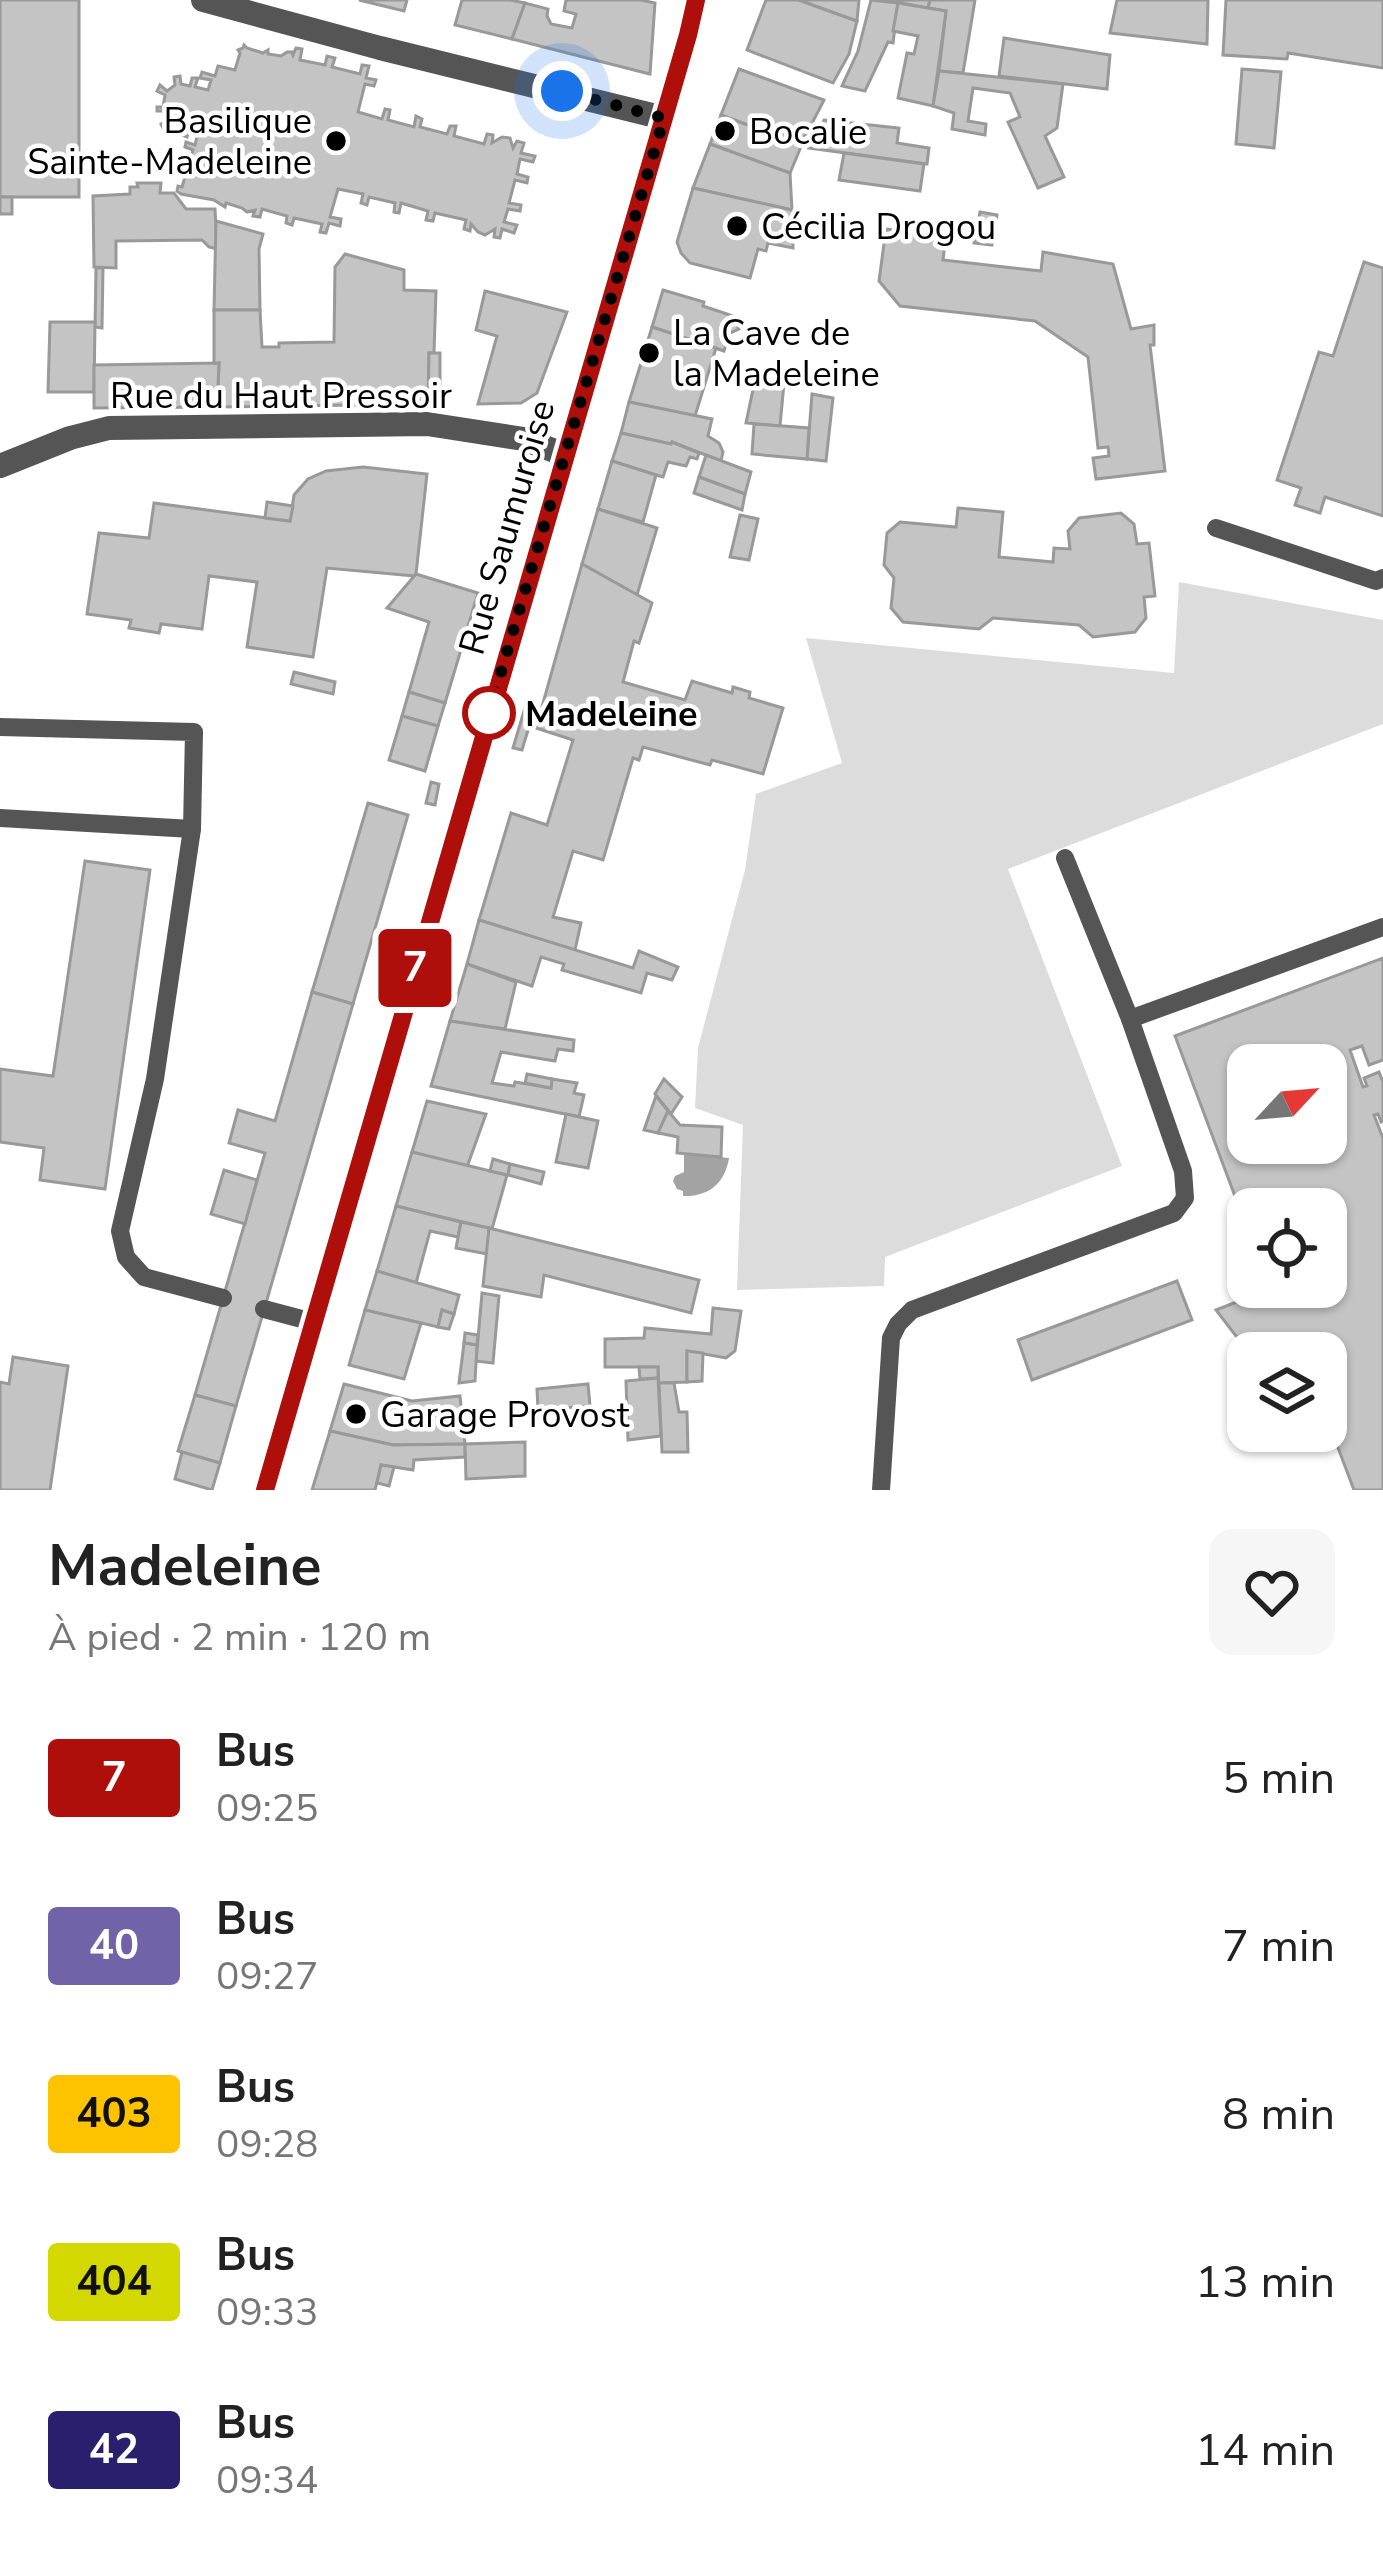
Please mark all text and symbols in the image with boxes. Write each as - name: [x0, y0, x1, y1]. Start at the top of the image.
- your location: [532, 61, 592, 121]
- place label: Basilique Sainte-Madeleine: [27, 97, 312, 187]
- place label: Bocalie: [749, 108, 867, 157]
- marker: Bocalie: [712, 118, 738, 144]
- marker: Basilique Sainte-Madeleine: [323, 128, 349, 154]
- place label: Cécilia Drogou: [761, 203, 996, 252]
- marker: Cécilia Drogou: [724, 213, 750, 239]
- place label: La Cave de la Madeleine: [673, 309, 880, 399]
- marker: La Cave de la Madeleine: [636, 340, 662, 366]
- street label: Rue du Haut Pressoir: [110, 372, 452, 421]
- street label: Rue Saumuroise: [448, 394, 567, 660]
- marker: Madeleine: [464, 688, 514, 738]
- place label: Madeleine: [525, 690, 698, 739]
- line badge: 7: [376, 929, 454, 1007]
- text: 7: [402, 939, 428, 996]
- north arrow: [1227, 1044, 1347, 1164]
- map controls: [1227, 1044, 1347, 1452]
- button: locate: [1227, 1188, 1347, 1308]
- button: layers: [1227, 1332, 1347, 1452]
- place label: Garage Provost: [380, 1391, 630, 1440]
- marker: Garage Provost: [343, 1401, 369, 1427]
- text: Madeleine: [48, 1527, 321, 1605]
- button: heart: [1209, 1529, 1335, 1655]
- text: À pied · 2 min · 120 m: [48, 1611, 431, 1664]
- text: Bus: [216, 1721, 295, 1782]
- text: 5 min: [1222, 1748, 1335, 1809]
- text: 7: [101, 1749, 127, 1806]
- text: 09:25: [216, 1782, 319, 1835]
- text: Bus: [216, 1889, 295, 1950]
- text: 7 min: [1222, 1916, 1335, 1977]
- text: 40: [89, 1917, 139, 1974]
- text: 09:27: [216, 1950, 319, 2003]
- text: Bus: [216, 2057, 295, 2118]
- text: 8 min: [1222, 2084, 1335, 2145]
- text: 403: [76, 2085, 152, 2142]
- text: 09:28: [216, 2118, 319, 2171]
- text: Bus: [216, 2225, 295, 2286]
- text: 13 min: [1195, 2252, 1335, 2313]
- text: 404: [76, 2253, 152, 2310]
- text: 09:33: [216, 2286, 319, 2339]
- text: Bus: [216, 2393, 295, 2454]
- text: 14 min: [1195, 2420, 1335, 2481]
- text: 42: [89, 2421, 139, 2478]
- text: 09:34: [216, 2454, 319, 2507]

